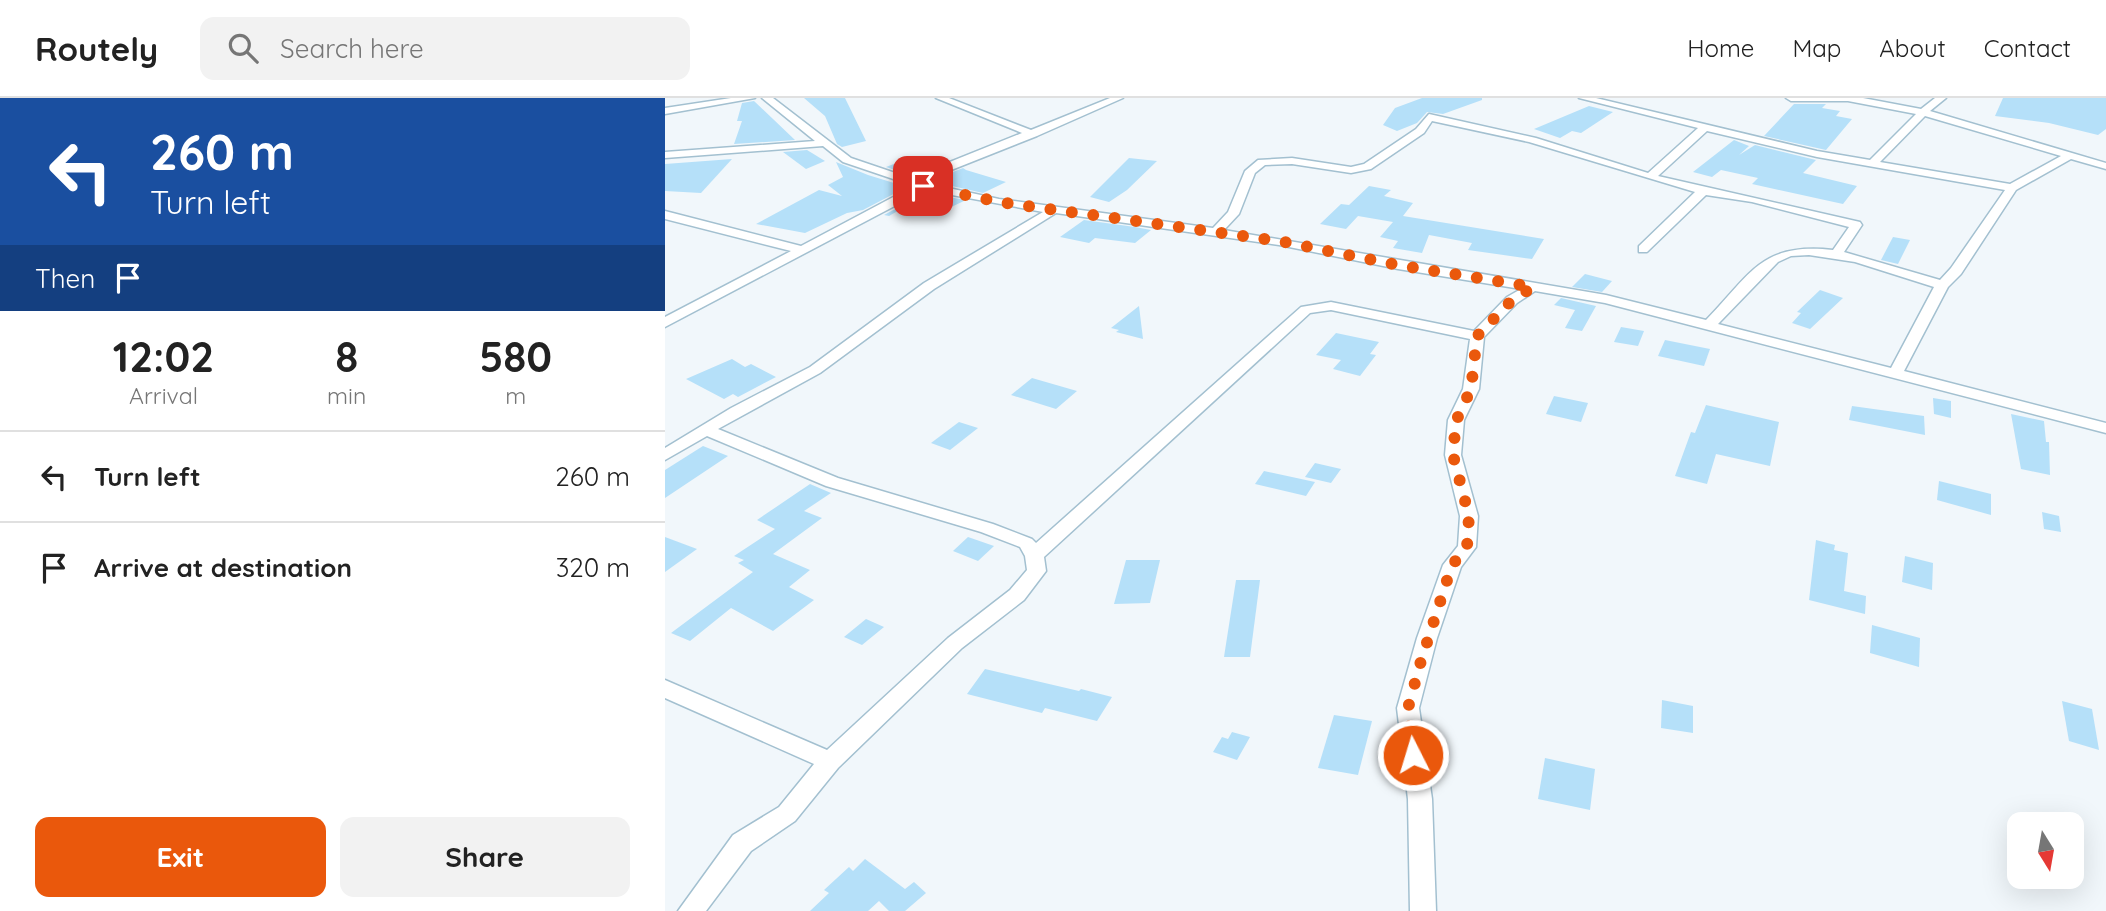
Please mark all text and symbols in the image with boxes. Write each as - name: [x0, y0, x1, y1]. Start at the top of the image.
- search box: [200, 17, 690, 80]
- text: Routely: [35, 28, 158, 69]
- icon: search: [224, 29, 262, 67]
- text: Search here: [280, 32, 424, 65]
- text: Home: [1687, 33, 1754, 63]
- text: Map: [1792, 33, 1841, 63]
- text: About: [1879, 33, 1946, 63]
- text: Contact: [1984, 33, 2071, 63]
- text: 260 m: [150, 121, 294, 182]
- icon: left: [35, 126, 126, 217]
- pin: [893, 156, 953, 216]
- icon: arrive: [904, 167, 942, 205]
- text: Turn left: [150, 182, 271, 222]
- icon: arrive: [109, 259, 147, 297]
- text: Then: [35, 262, 95, 295]
- text: 12:02: [113, 330, 214, 383]
- text: 8: [335, 330, 358, 383]
- text: 580: [479, 330, 552, 383]
- text: Arrival: [129, 381, 198, 410]
- text: min: [327, 381, 366, 410]
- text: m: [505, 381, 526, 410]
- icon: left: [35, 458, 73, 496]
- text: Turn left: [94, 460, 201, 493]
- text: 260 m: [555, 460, 630, 493]
- icon: arrive: [35, 549, 73, 587]
- text: Arrive at destination: [94, 551, 352, 584]
- text: 320 m: [556, 551, 630, 584]
- position arrow: [1376, 718, 1450, 792]
- north arrow: [2007, 812, 2084, 889]
- map controls: [2007, 812, 2084, 889]
- button: Exit: [35, 817, 326, 897]
- button: Share: [340, 817, 630, 897]

